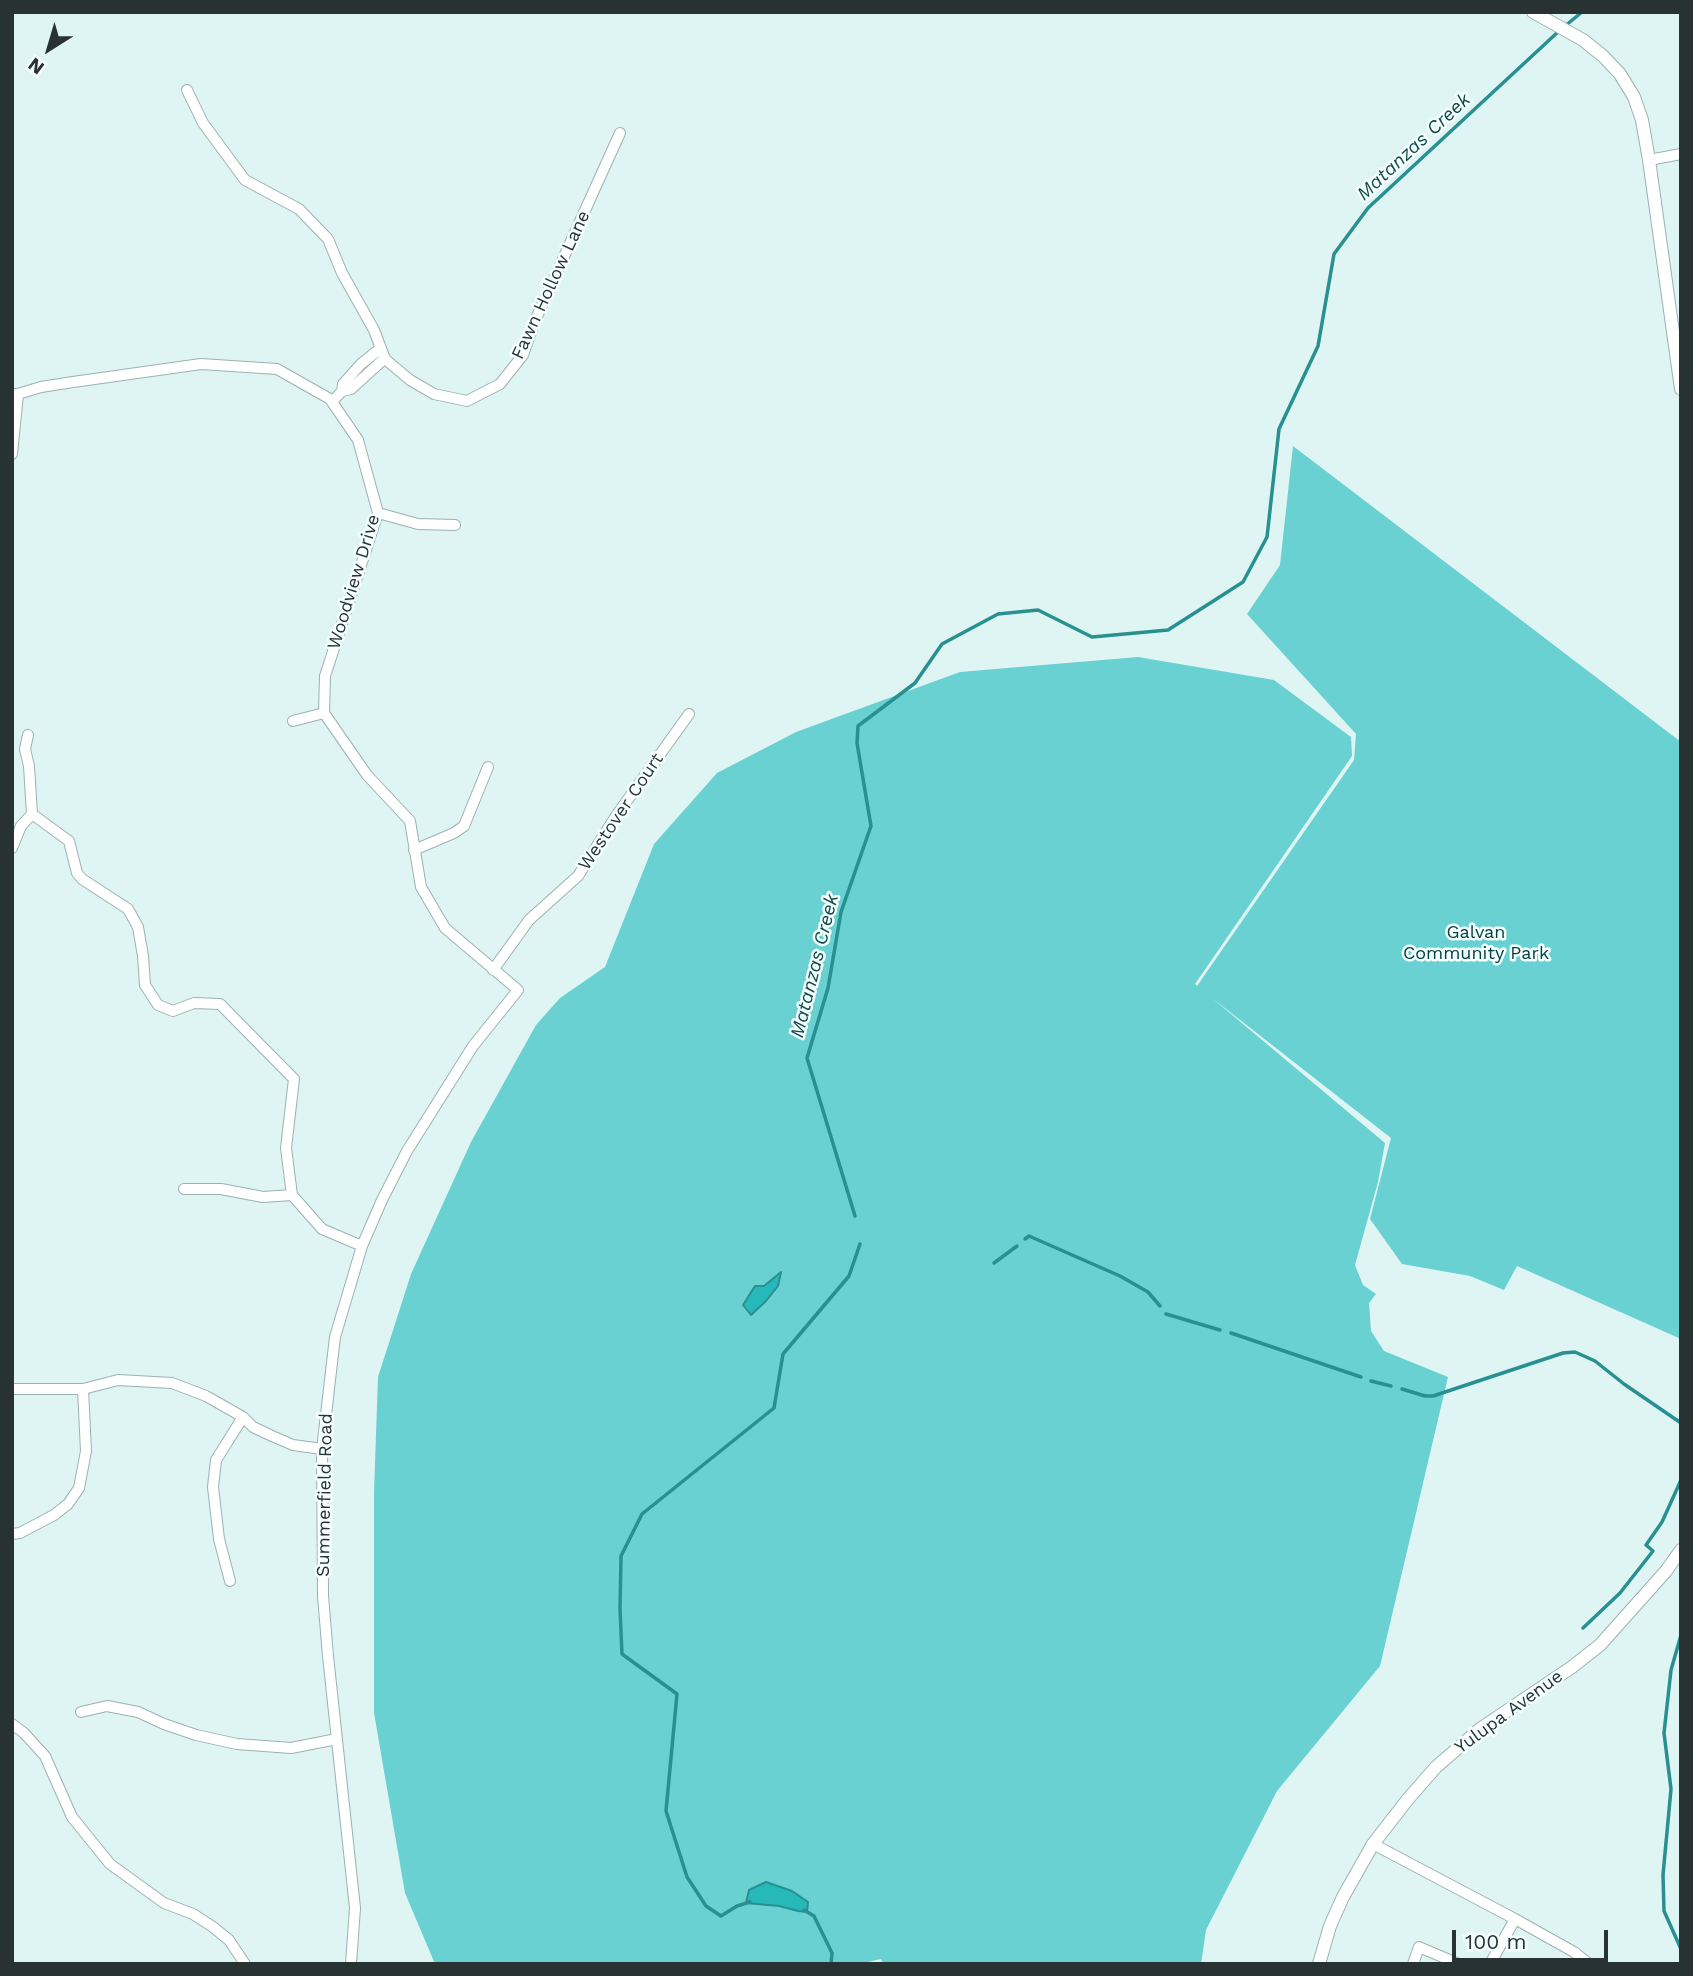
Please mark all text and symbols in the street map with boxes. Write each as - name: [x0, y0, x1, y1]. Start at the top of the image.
- north arrow: [14, 14, 84, 84]
- text: N: [24, 53, 49, 80]
- water label: Matanzas Creek: [1352, 88, 1476, 206]
- street label: Fawn Hollow Lane: [507, 207, 595, 363]
- street label: Woodview Drive: [323, 512, 385, 652]
- street label: Westover Court: [574, 749, 668, 875]
- water label: Matanzas Creek: [786, 892, 844, 1040]
- park label: Galvan Community Park: [1403, 922, 1549, 964]
- street label: Summerfield Road: [313, 1413, 337, 1577]
- street label: Yulupa Avenue: [1451, 1666, 1567, 1758]
- scale bar: [1455, 1916, 1611, 1960]
- text: 100 m: [1465, 1929, 1527, 1954]

